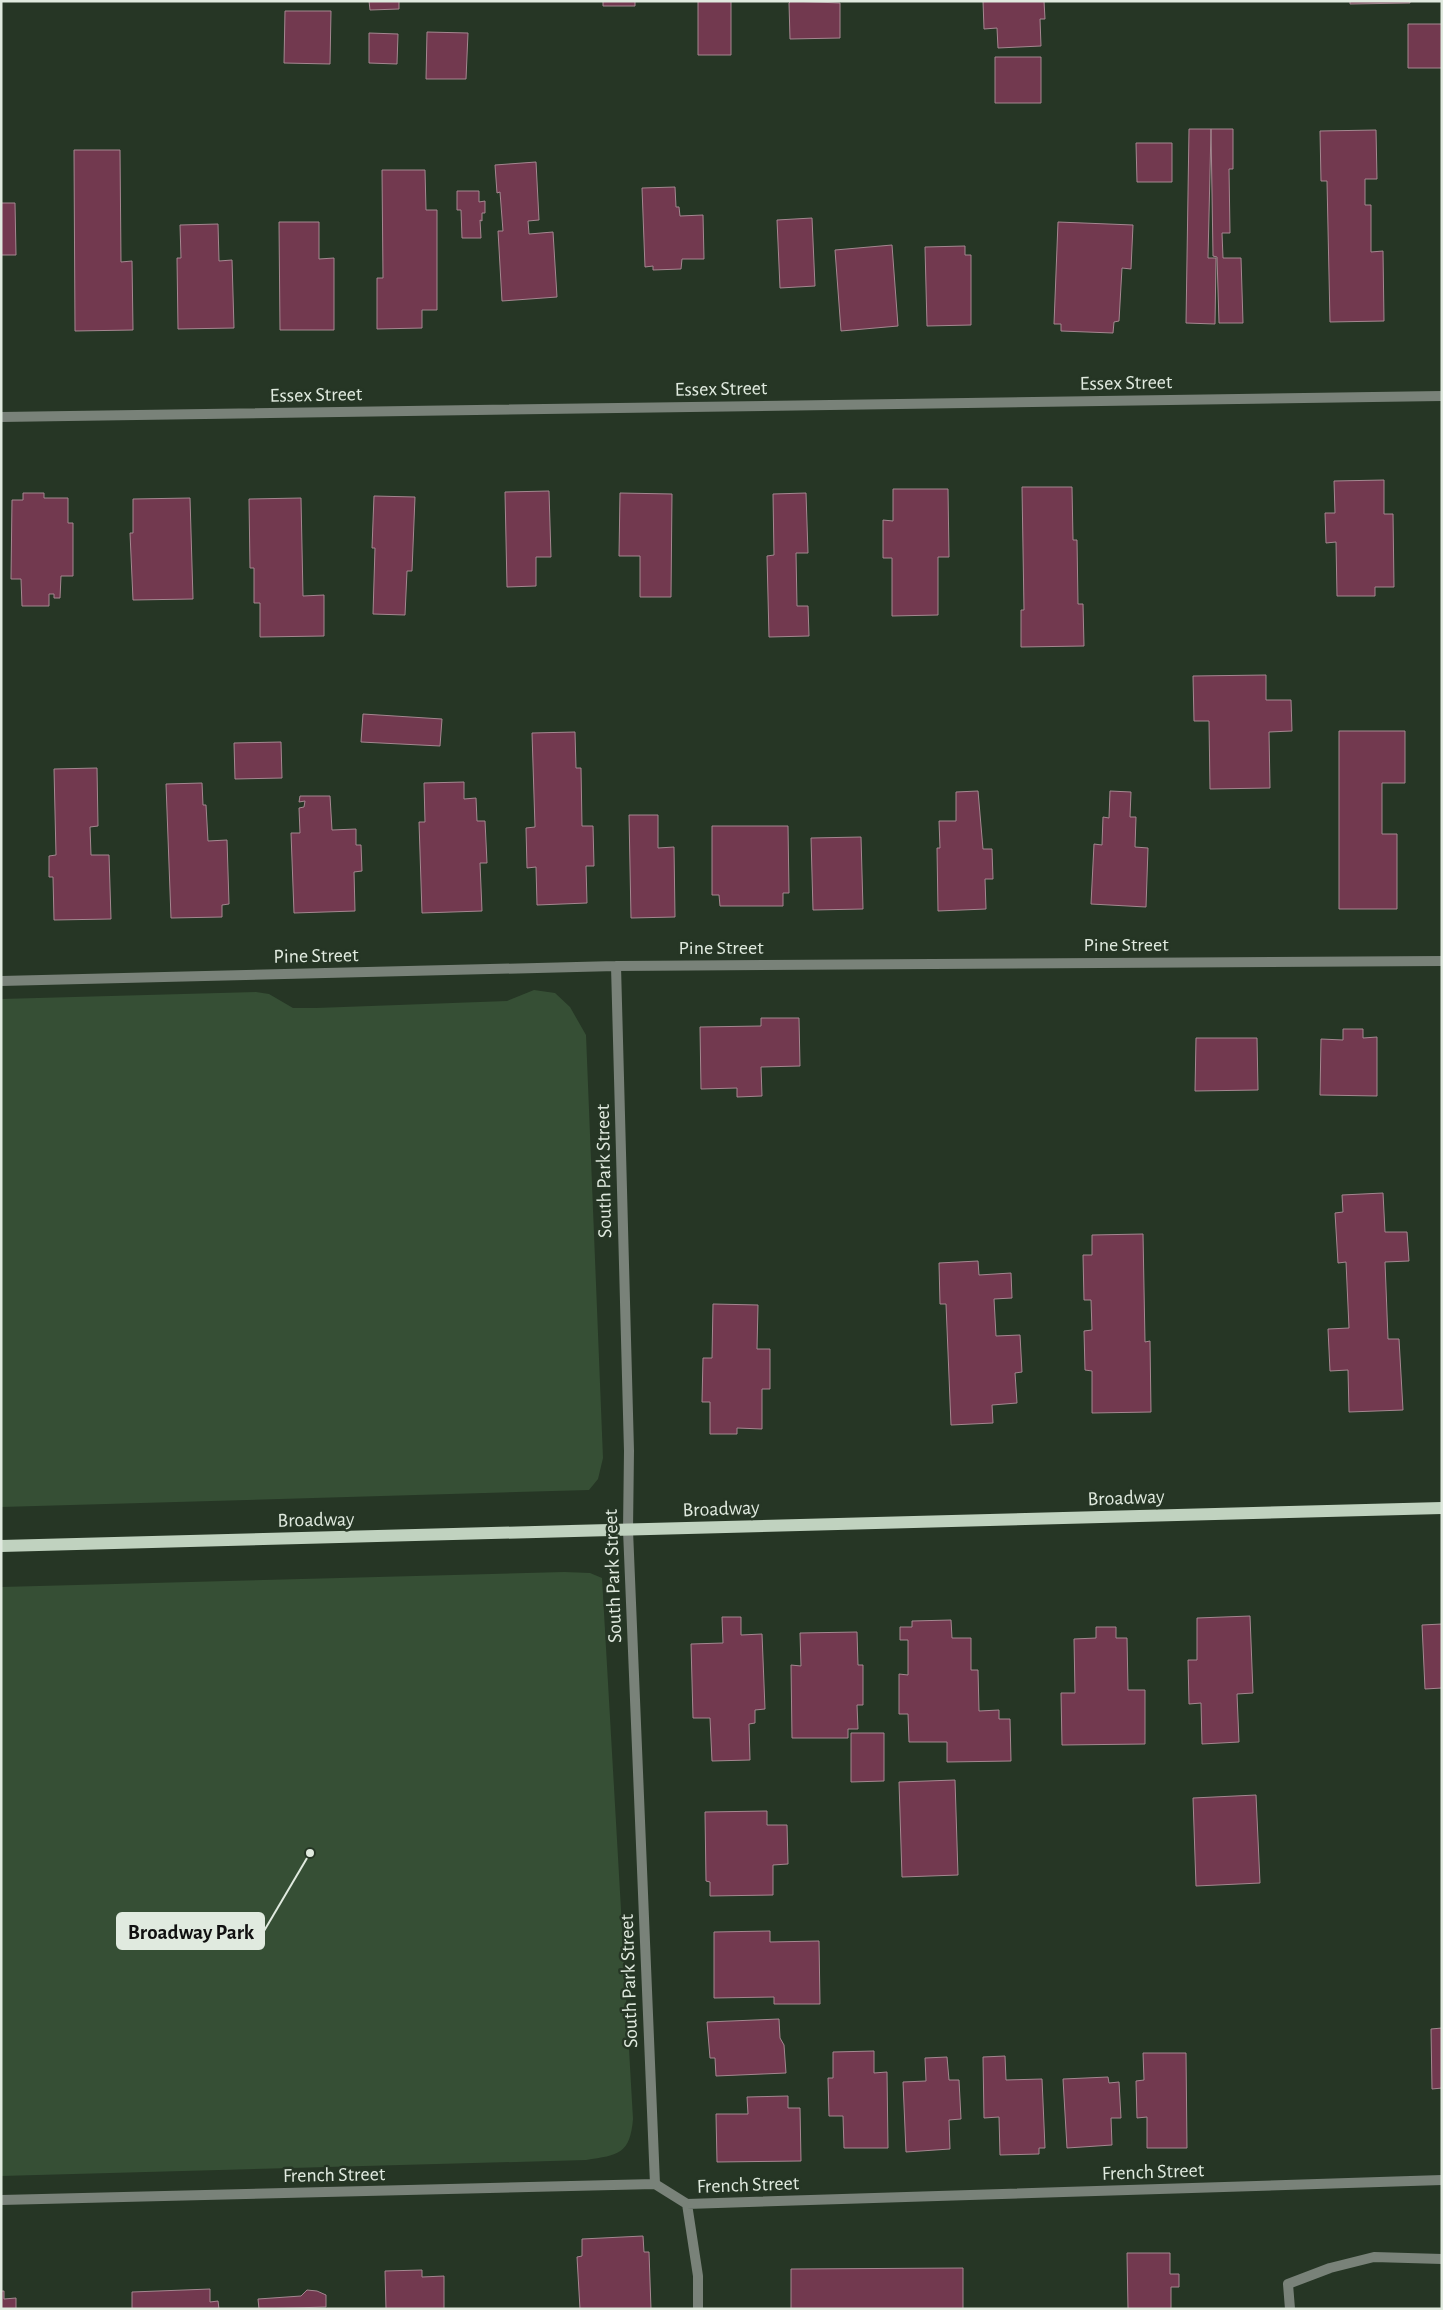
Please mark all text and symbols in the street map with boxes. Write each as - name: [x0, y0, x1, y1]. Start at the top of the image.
- street label: Essex Street: [1079, 372, 1173, 394]
- street label: Essex Street: [674, 378, 768, 400]
- street label: Essex Street: [269, 384, 363, 406]
- street label: Pine Street: [1083, 935, 1169, 955]
- street label: Pine Street: [678, 938, 764, 958]
- street label: Pine Street: [273, 945, 359, 967]
- street label: South Park Street: [593, 1103, 615, 1238]
- street label: Broadway: [1087, 1487, 1165, 1509]
- street label: Broadway: [682, 1498, 760, 1520]
- street label: South Park Street: [601, 1508, 625, 1643]
- street label: Broadway: [277, 1509, 355, 1531]
- callout: Broadway Park: [117, 1913, 264, 1949]
- street label: South Park Street: [617, 1913, 641, 2048]
- text: Broadway Park: [128, 1922, 255, 1943]
- street label: French Street: [1101, 2160, 1205, 2184]
- street label: French Street: [283, 2164, 386, 2186]
- street label: French Street: [696, 2173, 800, 2197]

